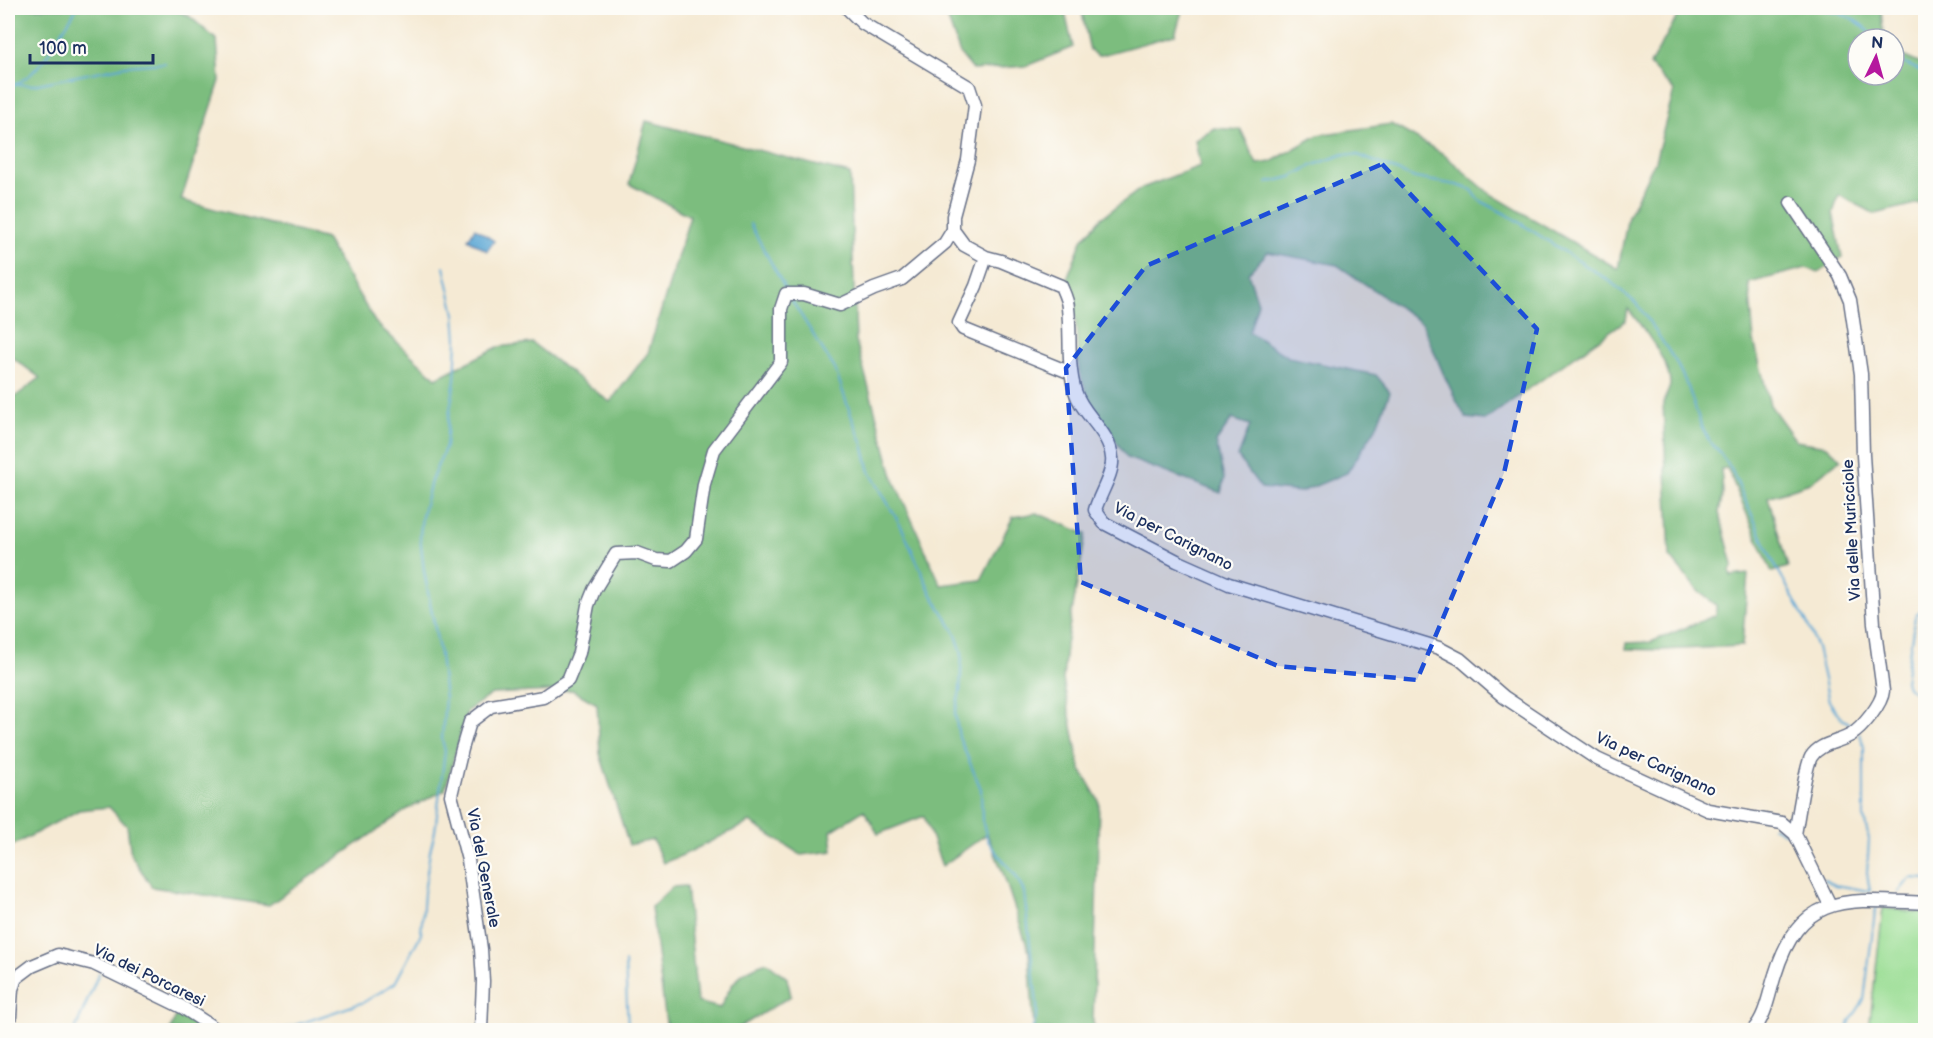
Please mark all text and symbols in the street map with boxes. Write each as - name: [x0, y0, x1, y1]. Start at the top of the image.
- scale bar: [30, 27, 153, 65]
- north arrow: [1846, 27, 1906, 87]
- text: N: [1870, 34, 1884, 54]
- text: 100 m: [39, 38, 87, 59]
- street label: Via delle Muricciole: [1839, 458, 1865, 601]
- street label: Via per Carignano: [1110, 499, 1236, 575]
- street label: Via per Carignano: [1593, 729, 1719, 801]
- street label: Via del Generale: [462, 807, 504, 930]
- street label: Via dei Porcaresi: [90, 941, 208, 1011]

